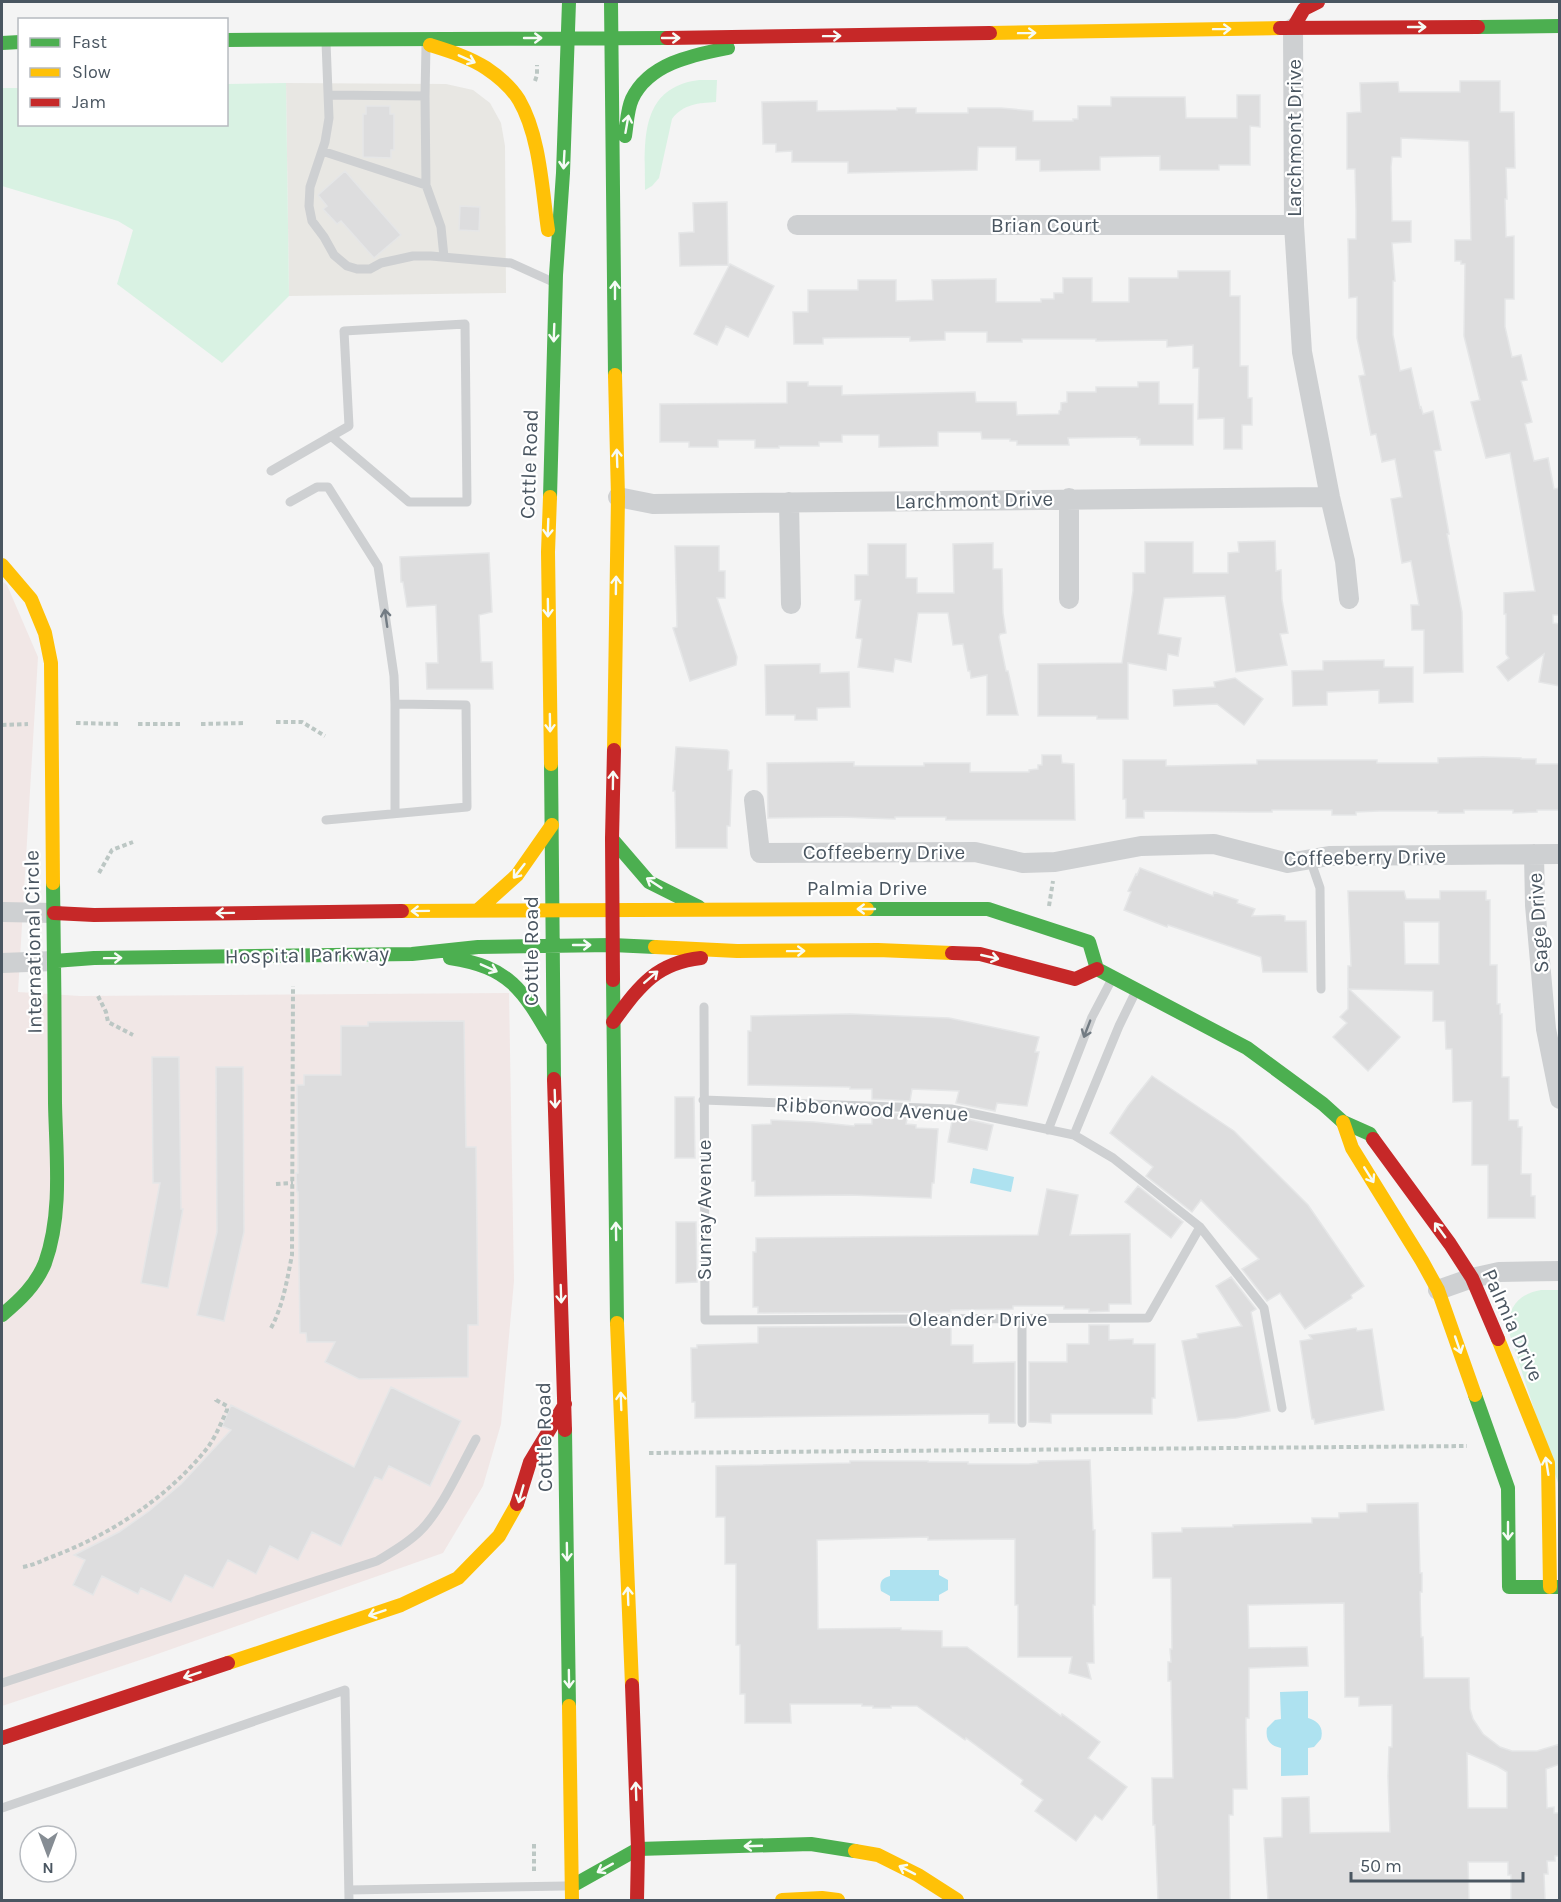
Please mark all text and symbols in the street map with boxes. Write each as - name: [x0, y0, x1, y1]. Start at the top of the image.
- legend: [18, 18, 228, 126]
- one-way arrow: [1407, 21, 1427, 33]
- one-way arrow: [1212, 23, 1232, 35]
- one-way arrow: [1017, 27, 1037, 38]
- one-way arrow: [822, 30, 842, 42]
- text: Fast: [72, 31, 107, 53]
- one-way arrow: [523, 32, 543, 44]
- one-way arrow: [660, 32, 680, 44]
- one-way arrow: [457, 54, 475, 65]
- street label: Larchmont Drive: [1282, 59, 1306, 217]
- text: Slow: [72, 61, 111, 83]
- text: Jam: [72, 91, 106, 113]
- one-way arrow: [622, 115, 633, 134]
- one-way arrow: [558, 149, 569, 169]
- street label: Brian Court: [991, 213, 1099, 237]
- one-way arrow: [609, 280, 620, 300]
- one-way arrow: [548, 323, 560, 343]
- street label: Cottle Road: [515, 409, 543, 519]
- one-way arrow: [611, 448, 622, 468]
- street label: Larchmont Drive: [895, 487, 1053, 513]
- one-way arrow: [543, 518, 554, 538]
- one-way arrow: [611, 576, 622, 596]
- one-way arrow: [543, 597, 554, 617]
- one-way arrow: [380, 609, 391, 629]
- one-way arrow: [545, 712, 556, 732]
- one-way arrow: [607, 771, 619, 791]
- street label: Coffeeberry Drive: [803, 840, 965, 864]
- street label: Coffeeberry Drive: [1284, 844, 1446, 870]
- street label: International Circle: [19, 850, 47, 1034]
- one-way arrow: [513, 862, 526, 878]
- street label: Sage Drive: [1523, 872, 1553, 974]
- street label: Palmia Drive: [807, 876, 927, 900]
- one-way arrow: [645, 877, 662, 890]
- street label: Cottle Road: [519, 896, 543, 1006]
- one-way arrow: [856, 904, 876, 915]
- one-way arrow: [410, 905, 430, 916]
- one-way arrow: [215, 907, 235, 918]
- one-way arrow: [572, 940, 592, 951]
- street label: Hospital Parkway: [225, 942, 390, 968]
- one-way arrow: [785, 945, 805, 957]
- one-way arrow: [102, 952, 122, 964]
- one-way arrow: [980, 952, 1000, 963]
- one-way arrow: [480, 963, 498, 974]
- one-way arrow: [643, 971, 659, 984]
- one-way arrow: [1081, 1020, 1092, 1038]
- one-way arrow: [549, 1089, 561, 1109]
- street label: Ribbonwood Avenue: [775, 1092, 969, 1126]
- street label: Sunray Avenue: [692, 1139, 716, 1281]
- one-way arrow: [1363, 1166, 1375, 1183]
- one-way arrow: [610, 1221, 622, 1241]
- one-way arrow: [1434, 1222, 1446, 1238]
- street label: Palmia Drive: [1478, 1265, 1548, 1385]
- one-way arrow: [556, 1283, 567, 1303]
- street label: Oleander Drive: [908, 1307, 1048, 1331]
- one-way arrow: [1454, 1335, 1465, 1354]
- street label: Cottle Road: [531, 1382, 557, 1492]
- one-way arrow: [615, 1392, 626, 1412]
- one-way arrow: [1541, 1457, 1552, 1476]
- one-way arrow: [515, 1484, 526, 1503]
- one-way arrow: [1502, 1521, 1514, 1541]
- one-way arrow: [561, 1541, 573, 1561]
- one-way arrow: [623, 1586, 634, 1606]
- one-way arrow: [368, 1608, 387, 1619]
- one-way arrow: [563, 1668, 575, 1688]
- one-way arrow: [183, 1670, 202, 1681]
- one-way arrow: [630, 1781, 641, 1801]
- north arrow: [18, 1824, 78, 1884]
- one-way arrow: [743, 1840, 763, 1852]
- scale bar: [1351, 1845, 1524, 1883]
- text: 50 m: [1360, 1855, 1402, 1877]
- text: N: [42, 1859, 54, 1878]
- one-way arrow: [597, 1862, 614, 1874]
- one-way arrow: [899, 1864, 917, 1875]

